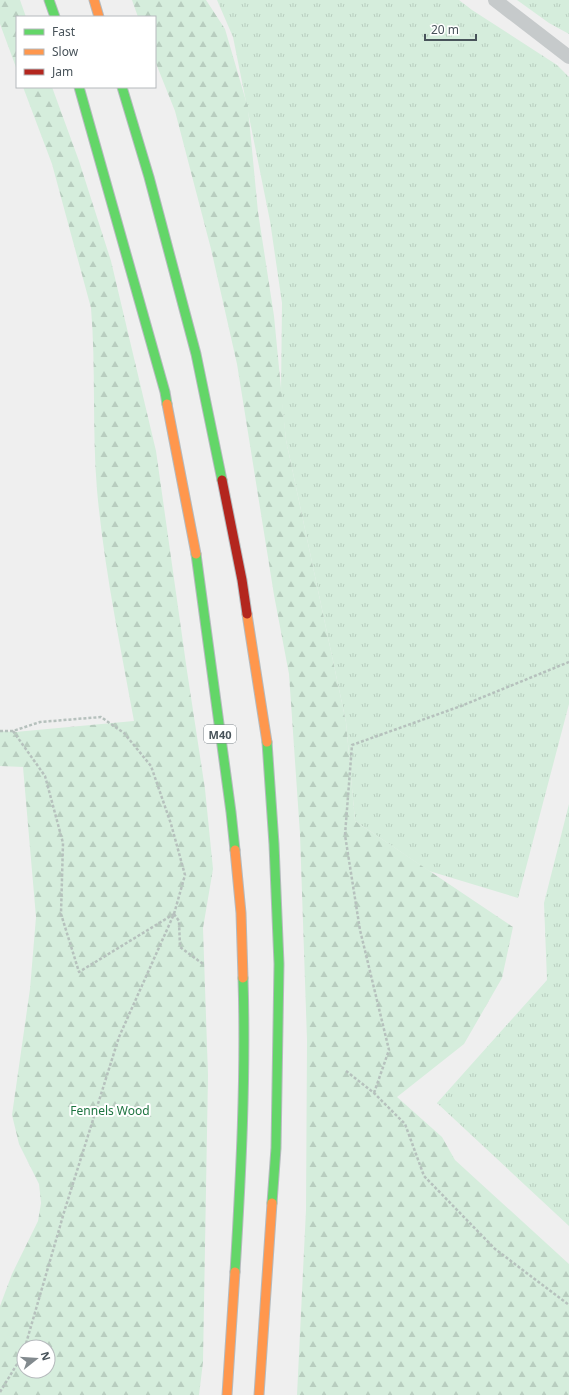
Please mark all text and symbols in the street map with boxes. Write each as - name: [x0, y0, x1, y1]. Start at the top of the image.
- legend: [16, 16, 156, 88]
- scale bar: [425, 16, 476, 42]
- text: 20 m: [431, 21, 459, 38]
- text: Fast: [52, 23, 76, 40]
- text: Slow: [52, 43, 79, 60]
- text: Jam: [51, 63, 73, 80]
- road number: M40: [204, 725, 236, 743]
- park label: Fennels Wood: [70, 1102, 150, 1119]
- north arrow: [16, 1339, 56, 1379]
- text: N: [38, 1349, 55, 1362]

